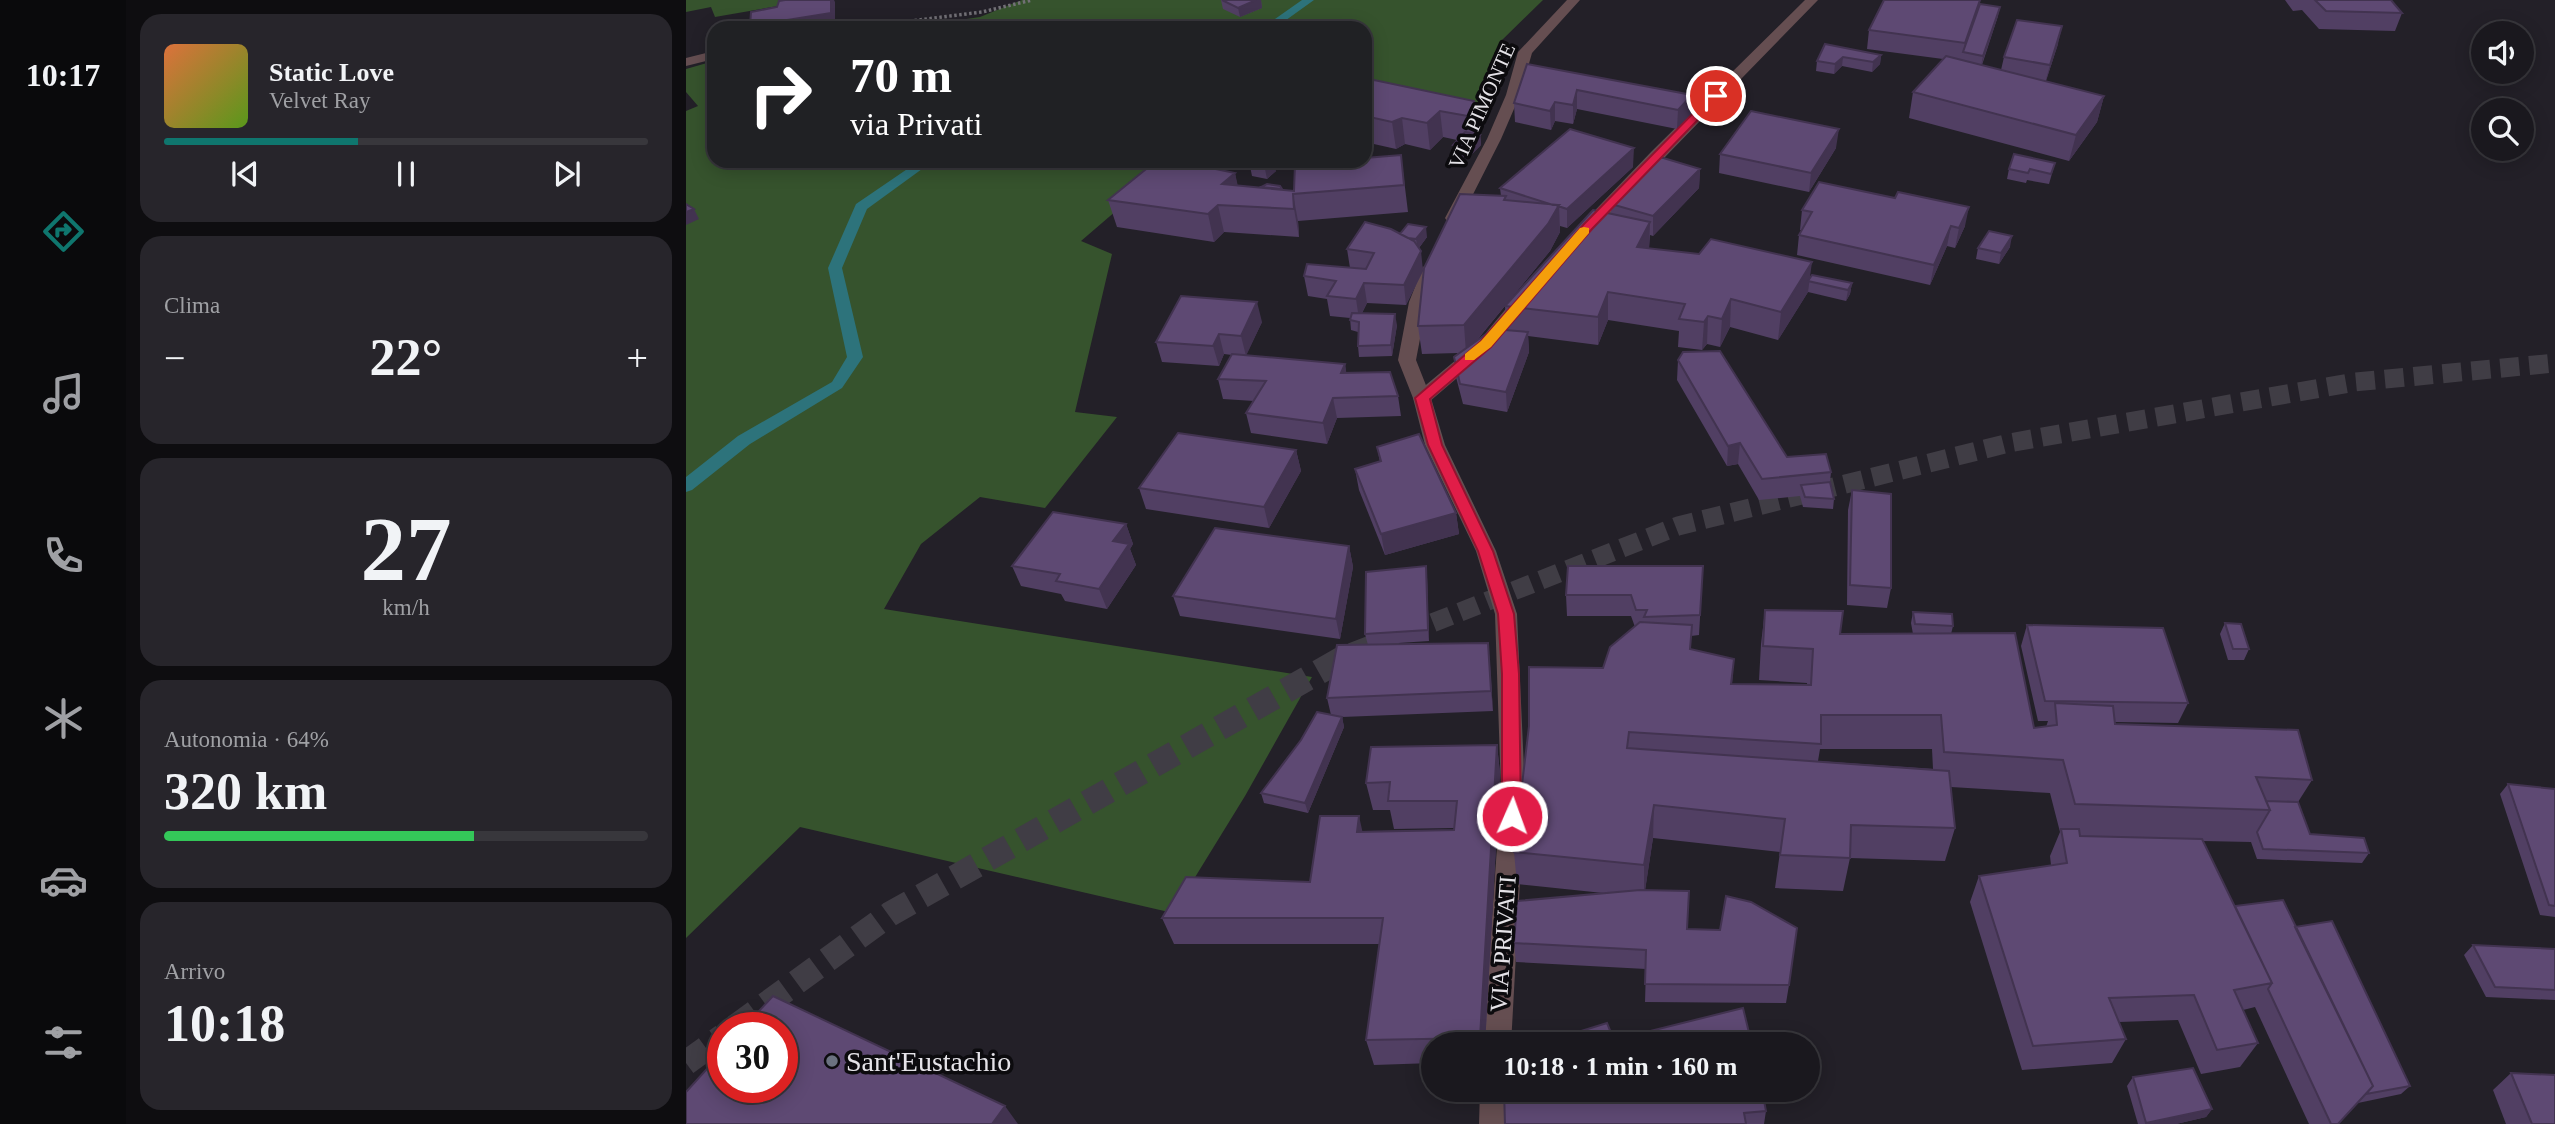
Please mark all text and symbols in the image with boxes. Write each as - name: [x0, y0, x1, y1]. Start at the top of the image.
- map controls: [2471, 21, 2534, 161]
- button: sound: [2471, 21, 2534, 84]
- street label: VIA PIMONTE: [1444, 40, 1520, 172]
- text: 70 m: [850, 48, 952, 103]
- icon: right: [735, 49, 826, 140]
- text: 10:17: [26, 57, 100, 93]
- text: Static Love: [269, 58, 394, 87]
- pin: [1686, 66, 1746, 126]
- icon: arrive: [1697, 77, 1735, 115]
- text: Velvet Ray: [269, 88, 371, 113]
- button: search: [2471, 98, 2534, 161]
- text: via Privati: [850, 106, 982, 142]
- icon: previous: [226, 155, 264, 193]
- icon: pause: [387, 155, 425, 193]
- icon: next: [548, 155, 586, 193]
- icon: directions: [39, 207, 88, 256]
- text: Clima: [164, 293, 220, 318]
- text: 22°: [370, 329, 442, 386]
- text: −: [164, 337, 185, 379]
- text: +: [627, 337, 648, 379]
- icon: music: [39, 369, 88, 418]
- text: 27: [361, 499, 452, 600]
- icon: phone: [39, 531, 88, 580]
- text: km/h: [382, 595, 430, 620]
- icon: climate: [39, 694, 88, 743]
- text: Autonomia · 64%: [164, 727, 329, 752]
- text: 320 km: [164, 763, 327, 820]
- position arrow: [1475, 779, 1549, 853]
- icon: car: [39, 856, 88, 905]
- street label: VIA PRIVATI: [1485, 875, 1521, 1013]
- text: Arrivo: [164, 959, 225, 984]
- text: 10:18: [164, 995, 285, 1052]
- speed limit sign: 30: [707, 1012, 798, 1103]
- icon: filters: [39, 1018, 88, 1067]
- place label: Sant'Eustachio: [846, 1046, 1011, 1077]
- text: 10:18 · 1 min · 160 m: [1504, 1052, 1738, 1081]
- marker: Sant'Eustachio: [824, 1053, 840, 1069]

